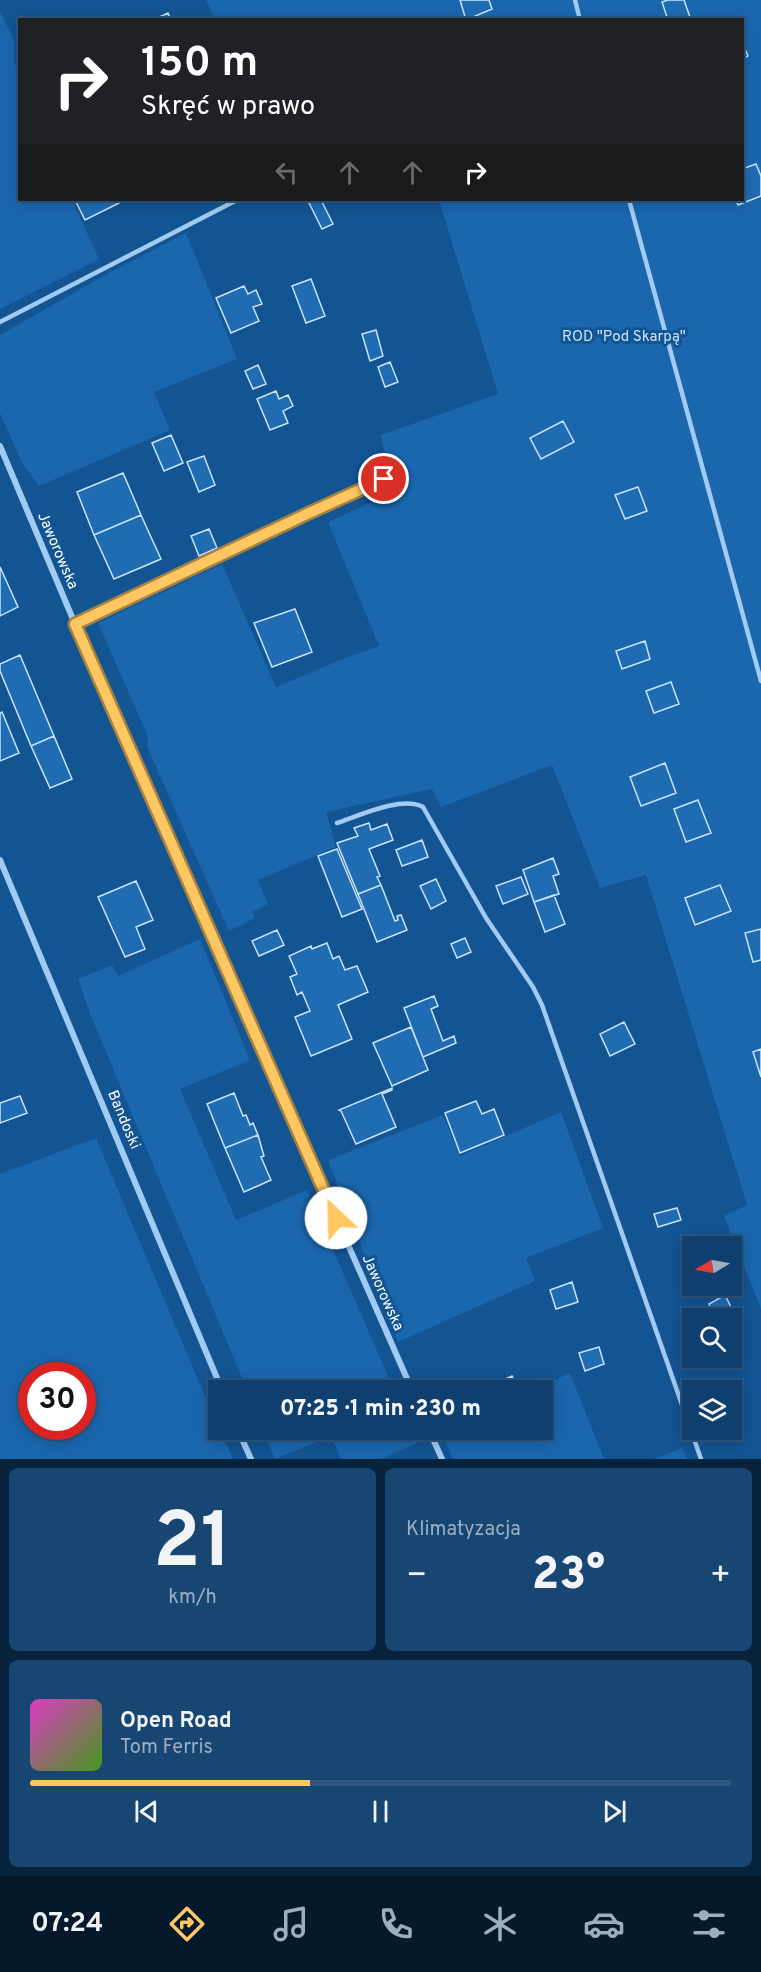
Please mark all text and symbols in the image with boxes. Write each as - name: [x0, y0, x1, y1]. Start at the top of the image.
- text: 150 m: [141, 38, 258, 91]
- icon: right: [42, 42, 120, 120]
- text: Skręć w prawo: [141, 90, 315, 124]
- icon: left: [270, 156, 303, 189]
- icon: ahead: [333, 156, 366, 189]
- icon: ahead: [396, 156, 429, 189]
- icon: right: [459, 156, 492, 189]
- park label: ROD "Pod Skarpą": [562, 328, 686, 347]
- pin: [358, 453, 409, 504]
- icon: arrive: [367, 462, 400, 495]
- street label: Jaworowska: [32, 510, 82, 592]
- street label: Bandoski: [102, 1088, 144, 1152]
- position arrow: [304, 1186, 368, 1250]
- north arrow: [682, 1236, 742, 1296]
- map controls: [682, 1236, 742, 1440]
- street label: Jaworowska: [357, 1252, 407, 1334]
- button: search: [682, 1308, 742, 1368]
- speed limit sign: 30: [18, 1362, 96, 1440]
- button: layers: [682, 1380, 742, 1440]
- text: 07:25 · 1 min · 230 m: [280, 1396, 481, 1423]
- text: 21: [153, 1496, 232, 1595]
- text: Klimatyzacja: [406, 1517, 521, 1543]
- text: 23°: [532, 1548, 605, 1605]
- text: −: [406, 1556, 427, 1598]
- text: +: [710, 1556, 731, 1598]
- text: km/h: [168, 1585, 217, 1611]
- text: Open Road: [120, 1708, 232, 1735]
- text: Tom Ferris: [120, 1735, 213, 1761]
- icon: previous: [130, 1795, 163, 1828]
- icon: pause: [364, 1795, 397, 1828]
- icon: next: [598, 1795, 631, 1828]
- icon: directions: [166, 1903, 208, 1945]
- icon: music: [270, 1903, 312, 1945]
- icon: phone: [375, 1903, 417, 1945]
- icon: climate: [479, 1903, 521, 1945]
- icon: car: [583, 1903, 625, 1945]
- icon: filters: [688, 1903, 730, 1945]
- text: 07:24: [31, 1907, 103, 1941]

